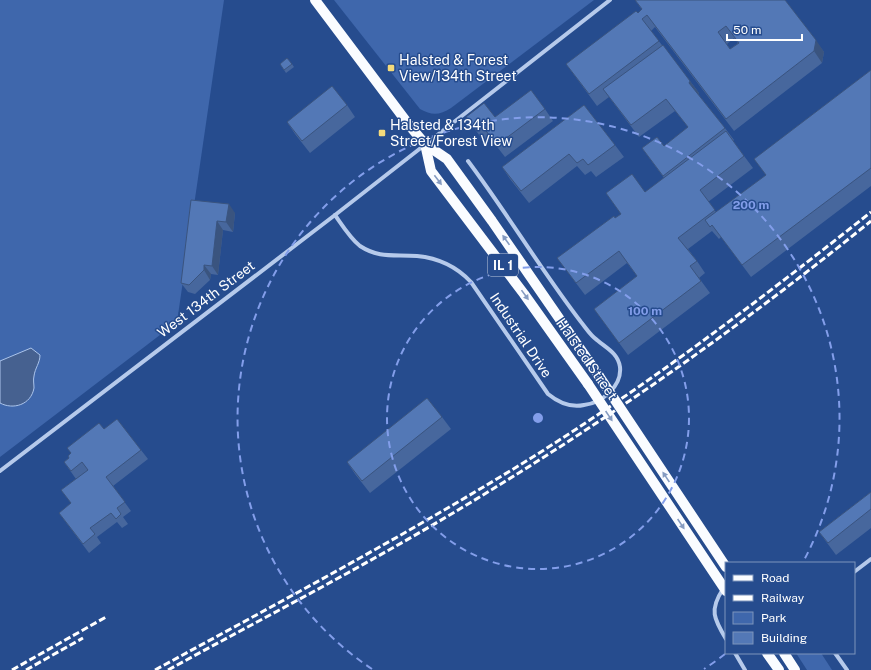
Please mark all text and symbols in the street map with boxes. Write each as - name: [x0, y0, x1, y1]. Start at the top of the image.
- scale bar: [727, 16, 802, 42]
- text: 50 m: [733, 23, 761, 37]
- place label: Halsted & Forest View/134th Street: [399, 52, 517, 84]
- marker: Halsted & Forest View/134th Street: [386, 63, 396, 73]
- place label: Halsted & 134th Street/Forest View: [390, 117, 512, 149]
- marker: Halsted & 134th Street/Forest View: [377, 128, 387, 138]
- one-way arrow: [434, 175, 442, 185]
- text: 200 m: [733, 198, 769, 212]
- one-way arrow: [502, 235, 510, 245]
- road number: IL 1: [488, 254, 518, 276]
- street label: West 134th Street: [154, 257, 258, 341]
- street label: Industrial Drive: [487, 290, 555, 380]
- one-way arrow: [521, 290, 529, 300]
- text: 100 m: [628, 304, 662, 318]
- street label: Halsted Street: [553, 315, 621, 403]
- centre of rings: [531, 411, 545, 425]
- one-way arrow: [605, 411, 613, 421]
- one-way arrow: [662, 471, 669, 483]
- one-way arrow: [677, 519, 685, 529]
- legend: [725, 562, 855, 654]
- text: Road: [761, 571, 789, 585]
- text: Railway: [761, 591, 805, 605]
- text: Park: [761, 611, 787, 625]
- text: Building: [761, 631, 807, 645]

